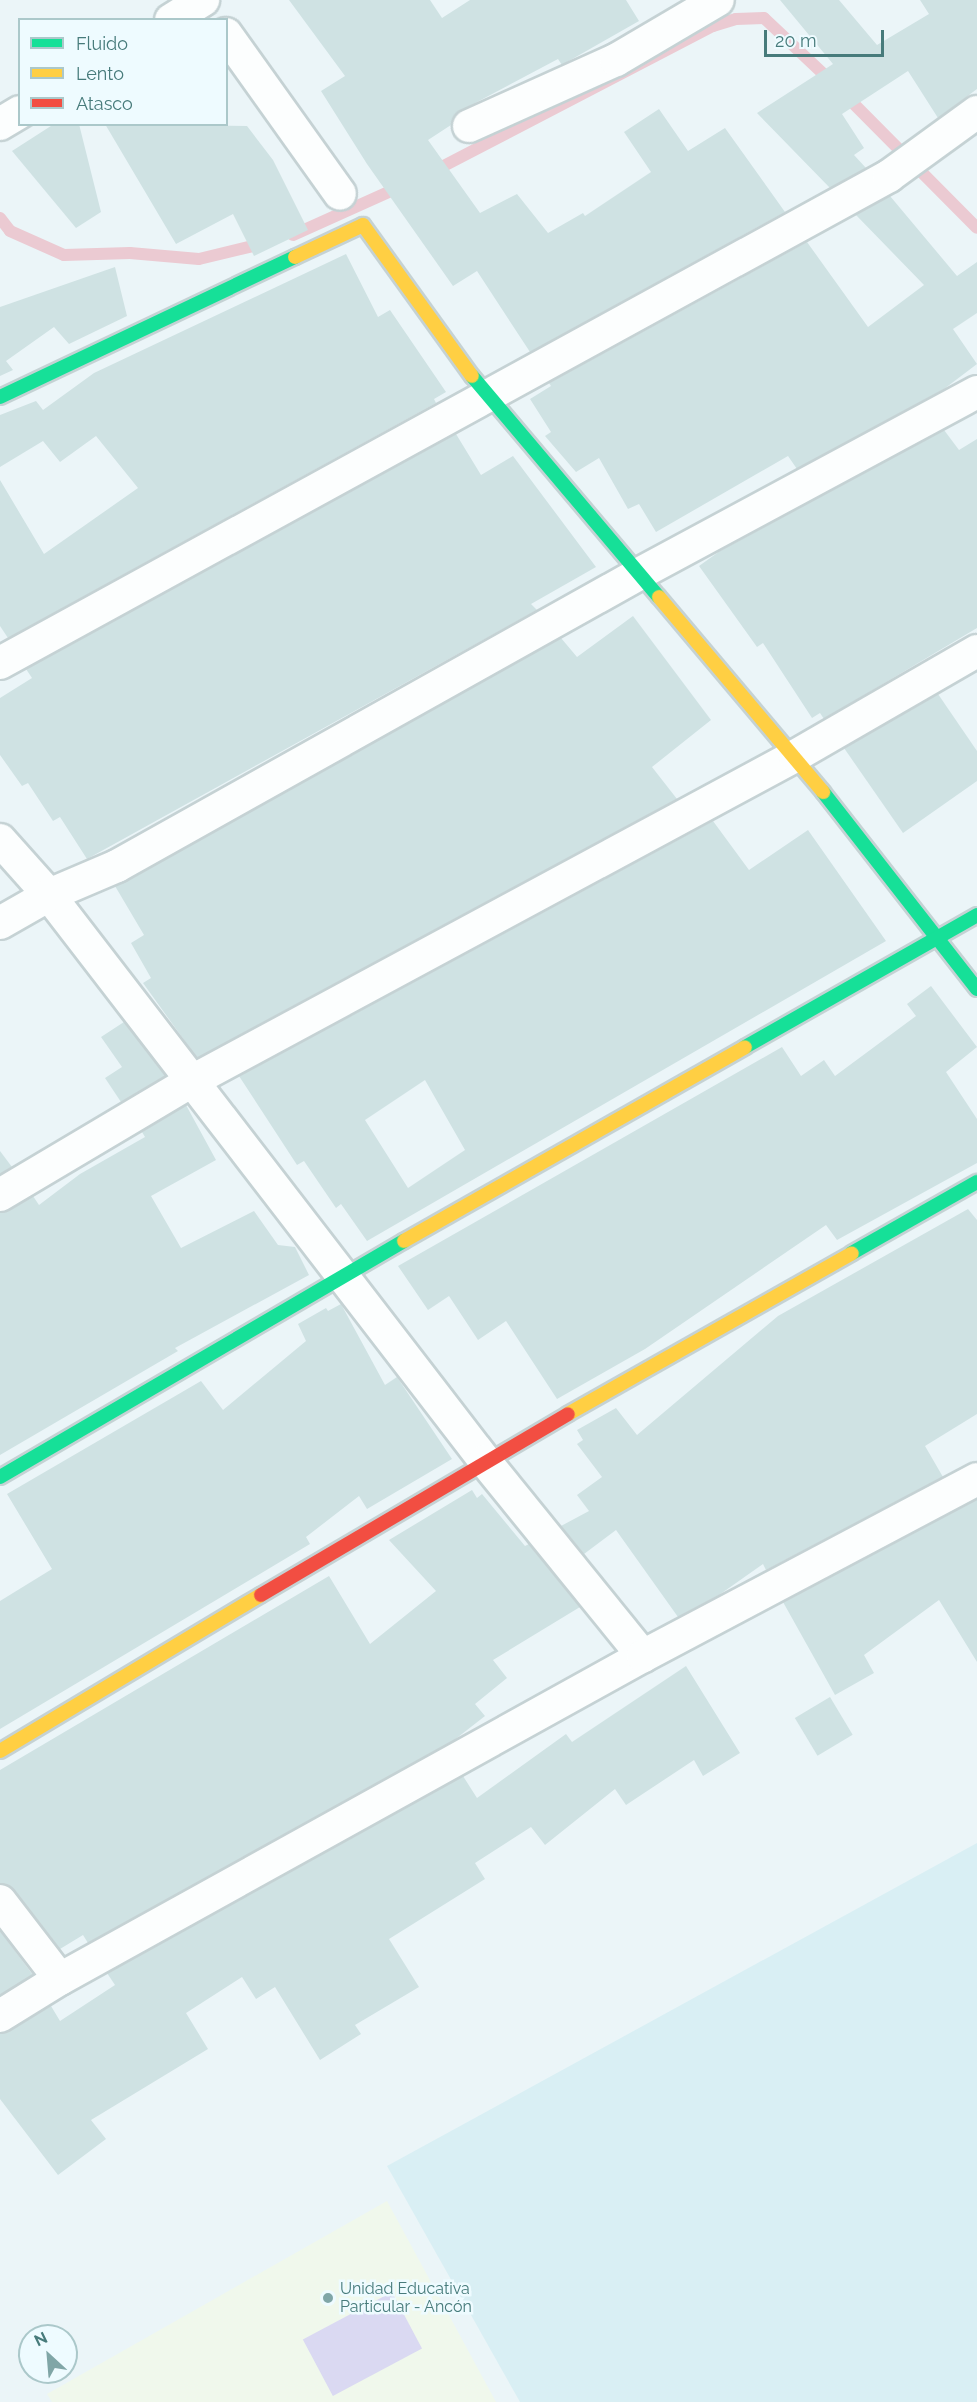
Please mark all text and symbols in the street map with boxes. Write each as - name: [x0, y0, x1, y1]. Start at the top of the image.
- legend: [18, 18, 228, 126]
- scale bar: [767, 18, 887, 56]
- text: 20 m: [775, 30, 817, 51]
- text: Fluido: [76, 33, 128, 54]
- text: Lento: [76, 63, 124, 84]
- text: Atasco: [76, 93, 133, 114]
- place label: Unidad Educativa Particular - Ancón: [340, 2279, 473, 2317]
- marker: Unidad Educativa Particular - Ancón: [321, 2291, 335, 2305]
- north arrow: [18, 2324, 78, 2384]
- text: N: [31, 2328, 50, 2350]

